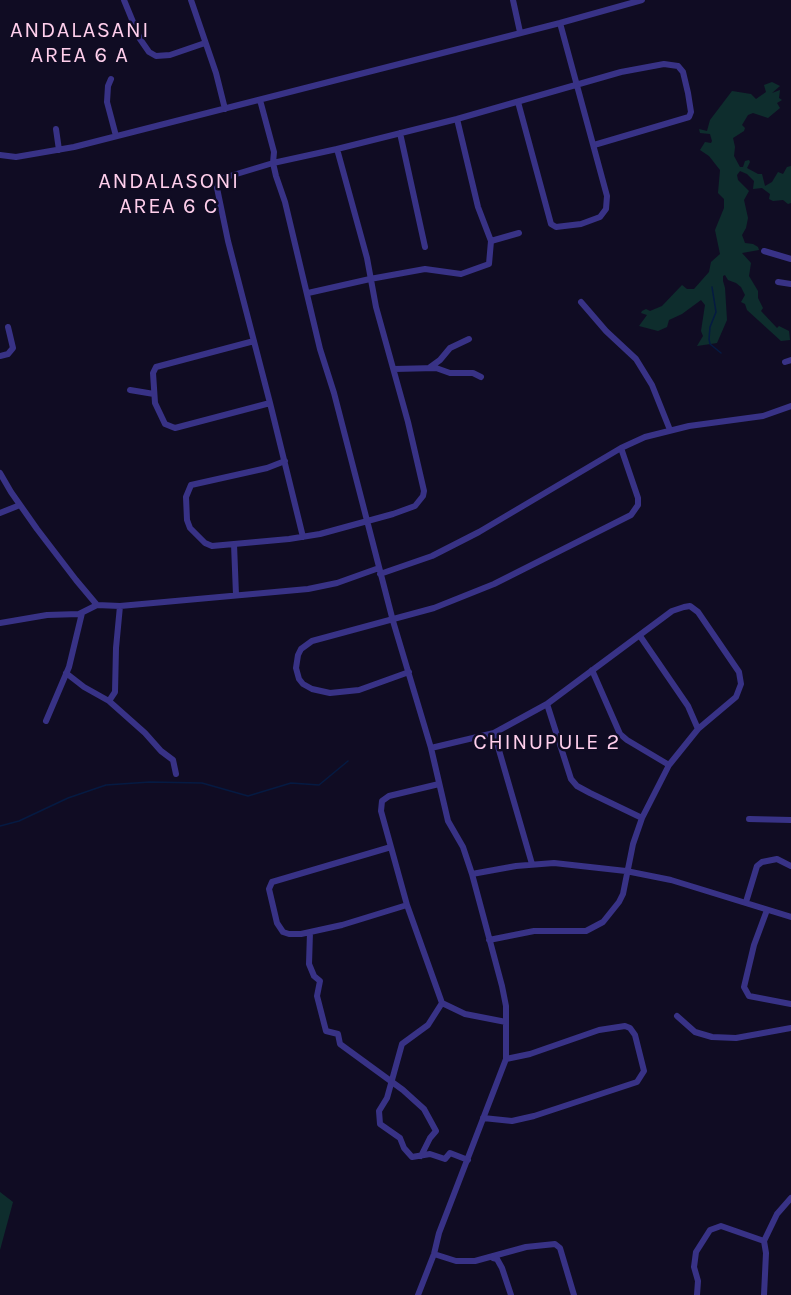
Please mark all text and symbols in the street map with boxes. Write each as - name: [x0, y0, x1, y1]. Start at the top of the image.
- district label: ANDALASANI AREA 6 A: [10, 18, 150, 70]
- district label: ANDALASONI AREA 6 C: [98, 169, 240, 220]
- district label: CHINUPULE 2: [473, 730, 621, 756]

